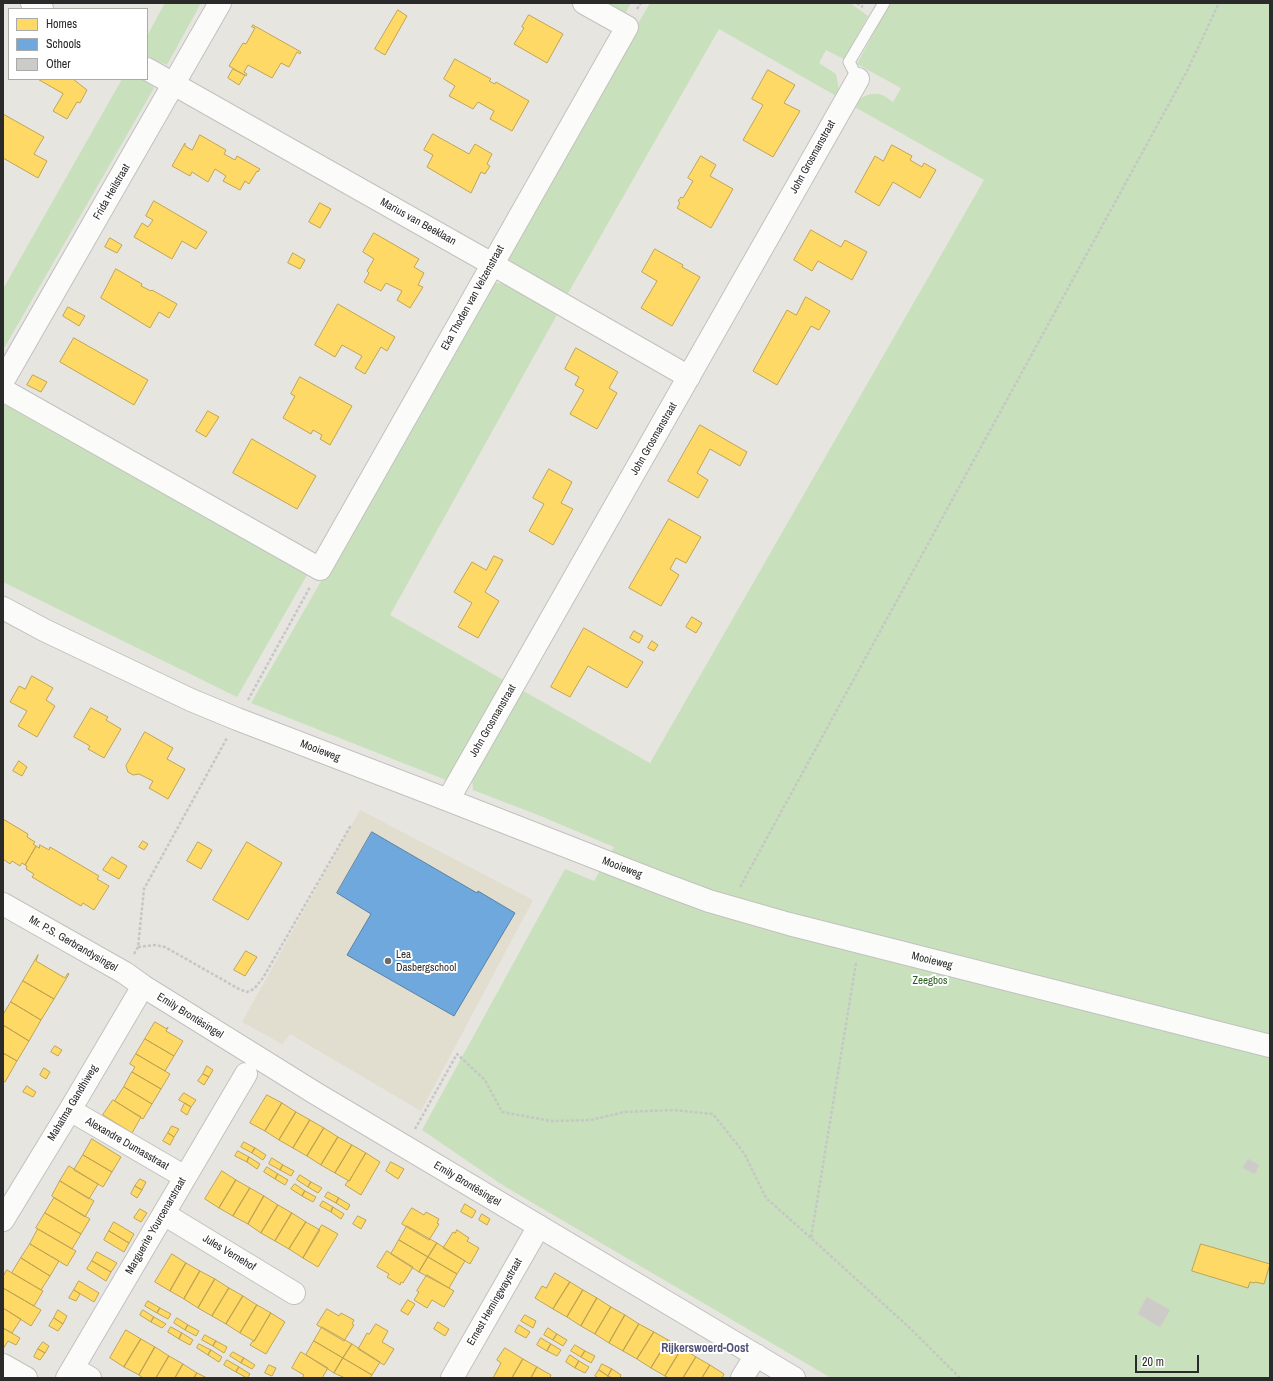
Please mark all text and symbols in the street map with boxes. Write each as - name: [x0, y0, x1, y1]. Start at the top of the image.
- legend: [8, 8, 148, 80]
- text: Homes: [46, 16, 77, 32]
- text: Schools: [46, 36, 81, 52]
- text: Other: [46, 56, 71, 72]
- street label: John Grosmanstraat: [787, 118, 839, 196]
- street label: Frida Heilstraat: [91, 162, 133, 222]
- street label: Marius van Beeklaan: [378, 196, 458, 248]
- street label: Eka Thoden van Velzenstraat: [439, 243, 507, 353]
- street label: John Grosmanstraat: [628, 400, 680, 478]
- street label: John Grosmanstraat: [467, 682, 519, 760]
- street label: Mooieweg: [298, 737, 342, 765]
- street label: Mooieweg: [600, 854, 644, 882]
- street label: Mr. P.S. Gerbrandysingel: [26, 913, 120, 975]
- place label: Lea Dasbergschool: [396, 948, 456, 974]
- street label: Mooieweg: [910, 950, 954, 972]
- marker: Lea Dasbergschool: [383, 956, 393, 966]
- park label: Zeegbos: [912, 974, 948, 988]
- street label: Emily Brontësingel: [154, 990, 226, 1042]
- street label: Mahatma Gandhiweg: [45, 1063, 101, 1143]
- street label: Alexandre Dumasstraat: [83, 1115, 171, 1173]
- street label: Emily Brontësingel: [431, 1159, 503, 1209]
- street label: Marguerite Yourcenarstraat: [123, 1175, 189, 1277]
- street label: Jules Vernehof: [200, 1232, 258, 1274]
- street label: Ernest Hemingwaystraat: [465, 1256, 525, 1348]
- district label: Rijkerswoerd-Oost: [661, 1342, 749, 1356]
- scale bar: [1137, 1347, 1201, 1373]
- text: 20 m: [1142, 1354, 1164, 1370]

